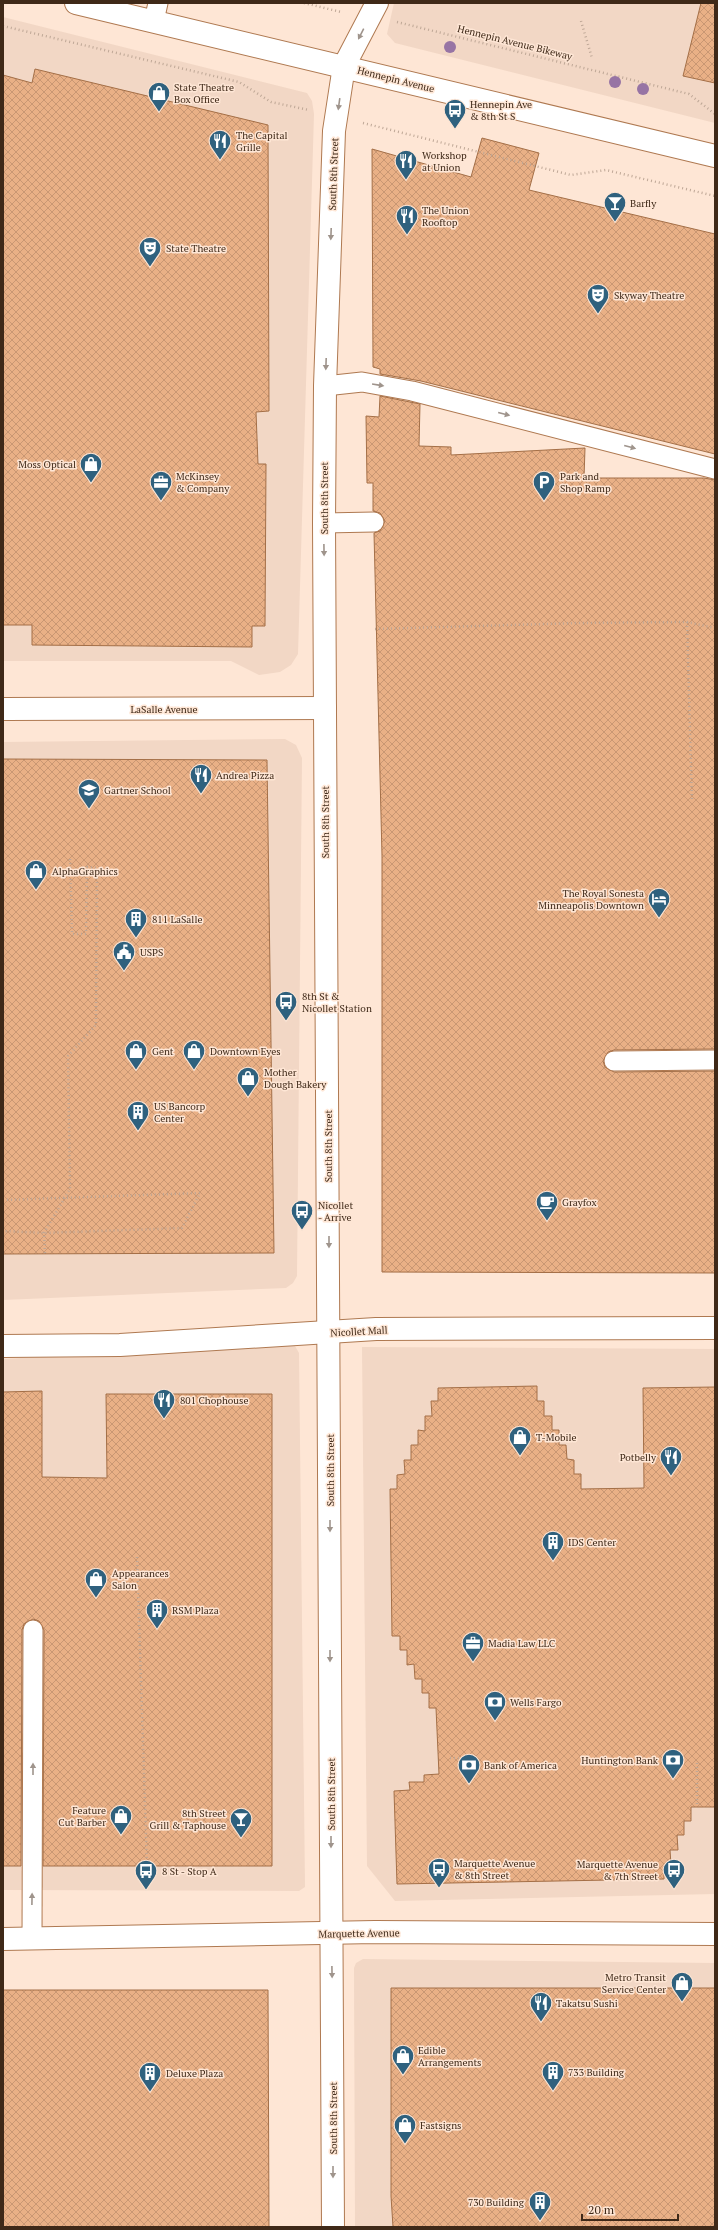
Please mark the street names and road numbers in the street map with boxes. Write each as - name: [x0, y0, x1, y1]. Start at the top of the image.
- street label: Hennepin Avenue Bikeway: [456, 22, 575, 63]
- street label: Hennepin Avenue: [356, 64, 436, 95]
- street label: South 8th Street: [326, 137, 341, 211]
- street label: South 8th Street: [318, 461, 331, 534]
- street label: LaSalle Avenue: [131, 703, 197, 716]
- street label: South 8th Street: [319, 785, 332, 858]
- street label: South 8th Street: [322, 1109, 335, 1182]
- street label: Nicollet Mall: [330, 1324, 388, 1339]
- street label: South 8th Street: [324, 1433, 337, 1506]
- street label: South 8th Street: [325, 1757, 338, 1830]
- street label: Marquette Avenue: [318, 1926, 400, 1941]
- street label: South 8th Street: [327, 2081, 340, 2154]

